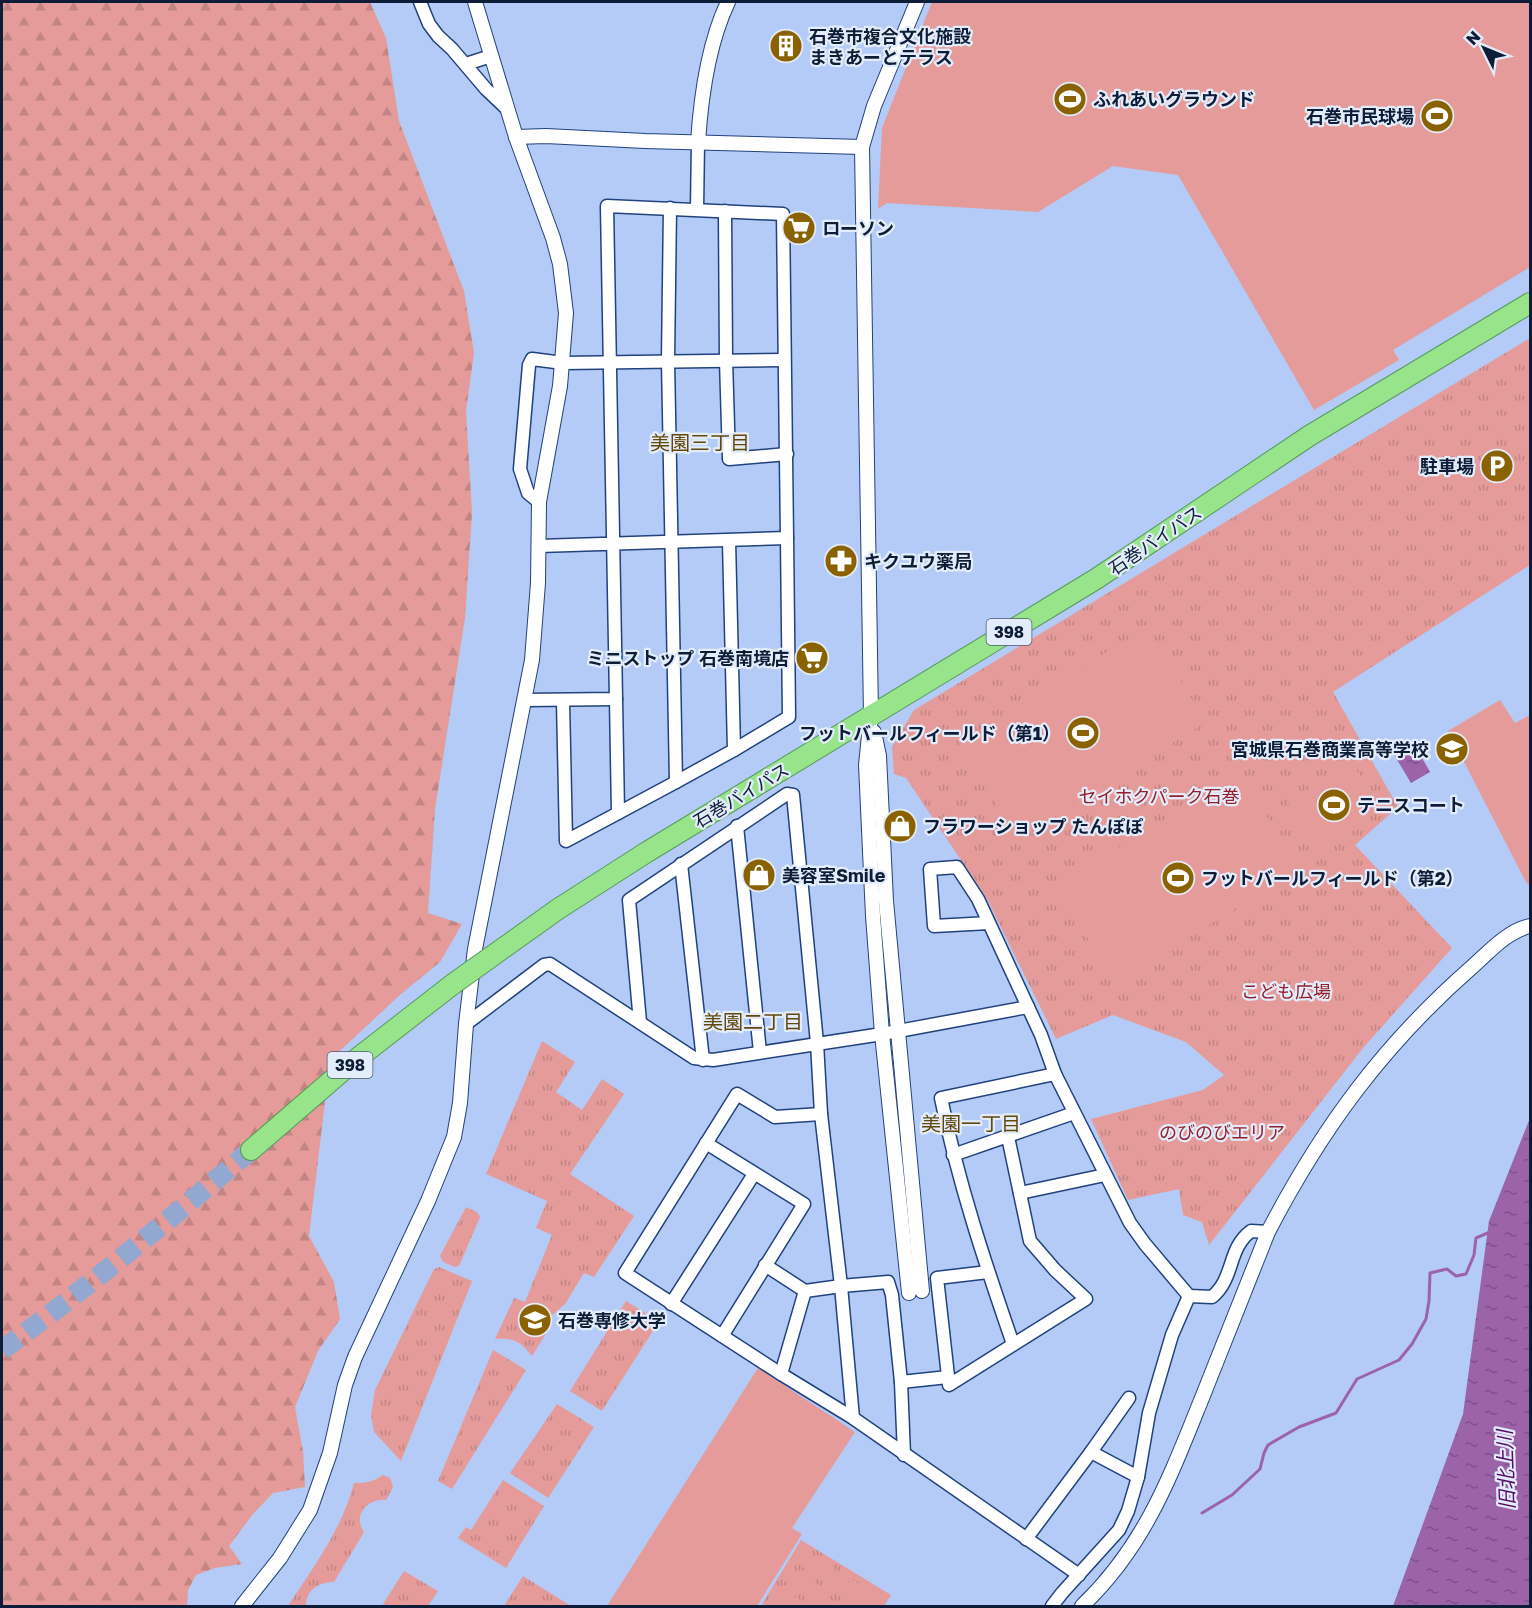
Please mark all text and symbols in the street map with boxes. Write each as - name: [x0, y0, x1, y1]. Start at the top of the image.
- north arrow: [1454, 18, 1514, 78]
- place label: 石巻市複合文化施設 まきあーとテラス: [809, 25, 971, 68]
- text: N: [1462, 26, 1484, 49]
- building icon: 石巻市複合文化施設 まきあーとテラス: [768, 28, 804, 64]
- sports icon: ふれあいグラウンド: [1052, 81, 1088, 117]
- place label: ふれあいグラウンド: [1093, 88, 1255, 110]
- sports icon: 石巻市民球場: [1419, 98, 1455, 134]
- place label: 石巻市民球場: [1306, 105, 1414, 127]
- supermarket icon: ローソン: [781, 210, 817, 246]
- place label: ローソン: [822, 217, 894, 239]
- district label: 美園三丁目: [650, 430, 750, 454]
- parking icon: 駐車場: [1479, 448, 1515, 484]
- place label: 駐車場: [1420, 455, 1474, 477]
- street label: 石巻バイパス: [1104, 501, 1206, 579]
- pharmacy icon: キクユウ薬局: [823, 543, 859, 579]
- place label: キクユウ薬局: [864, 550, 972, 572]
- road number: 398: [986, 619, 1032, 645]
- supermarket icon: ミニストップ 石巻南境店: [794, 640, 830, 676]
- place label: ミニストップ 石巻南境店: [587, 647, 789, 669]
- sports icon: フットバールフィールド（第1）: [1065, 715, 1101, 751]
- place label: フットバールフィールド（第1）: [799, 722, 1060, 744]
- school or university icon: 宮城県石巻商業高等学校: [1434, 731, 1470, 767]
- place label: 宮城県石巻商業高等学校: [1231, 738, 1429, 760]
- street label: 石巻バイパス: [689, 758, 793, 832]
- park label: セイホクパーク石巻: [1078, 785, 1240, 807]
- sports icon: テニスコート: [1316, 787, 1352, 823]
- place label: テニスコート: [1357, 794, 1465, 816]
- shop icon: フラワーショップ たんぽぽ: [882, 808, 918, 844]
- place label: フラワーショップ たんぽぽ: [923, 815, 1143, 837]
- shop icon: 美容室Smile: [741, 857, 777, 893]
- sports icon: フットバールフィールド（第2）: [1160, 860, 1196, 896]
- place label: 美容室Smile: [782, 864, 886, 886]
- place label: フットバールフィールド（第2）: [1201, 867, 1464, 889]
- park label: こども広場: [1241, 980, 1331, 1002]
- district label: 美園二丁目: [703, 1009, 803, 1033]
- road number: 398: [328, 1052, 372, 1078]
- district label: 美園一丁目: [921, 1111, 1021, 1135]
- park label: のびのびエリア: [1159, 1121, 1285, 1143]
- school or university icon: 石巻専修大学: [517, 1302, 553, 1338]
- place label: 石巻専修大学: [558, 1309, 666, 1331]
- water label: 旧北上川: [1492, 1428, 1518, 1510]

